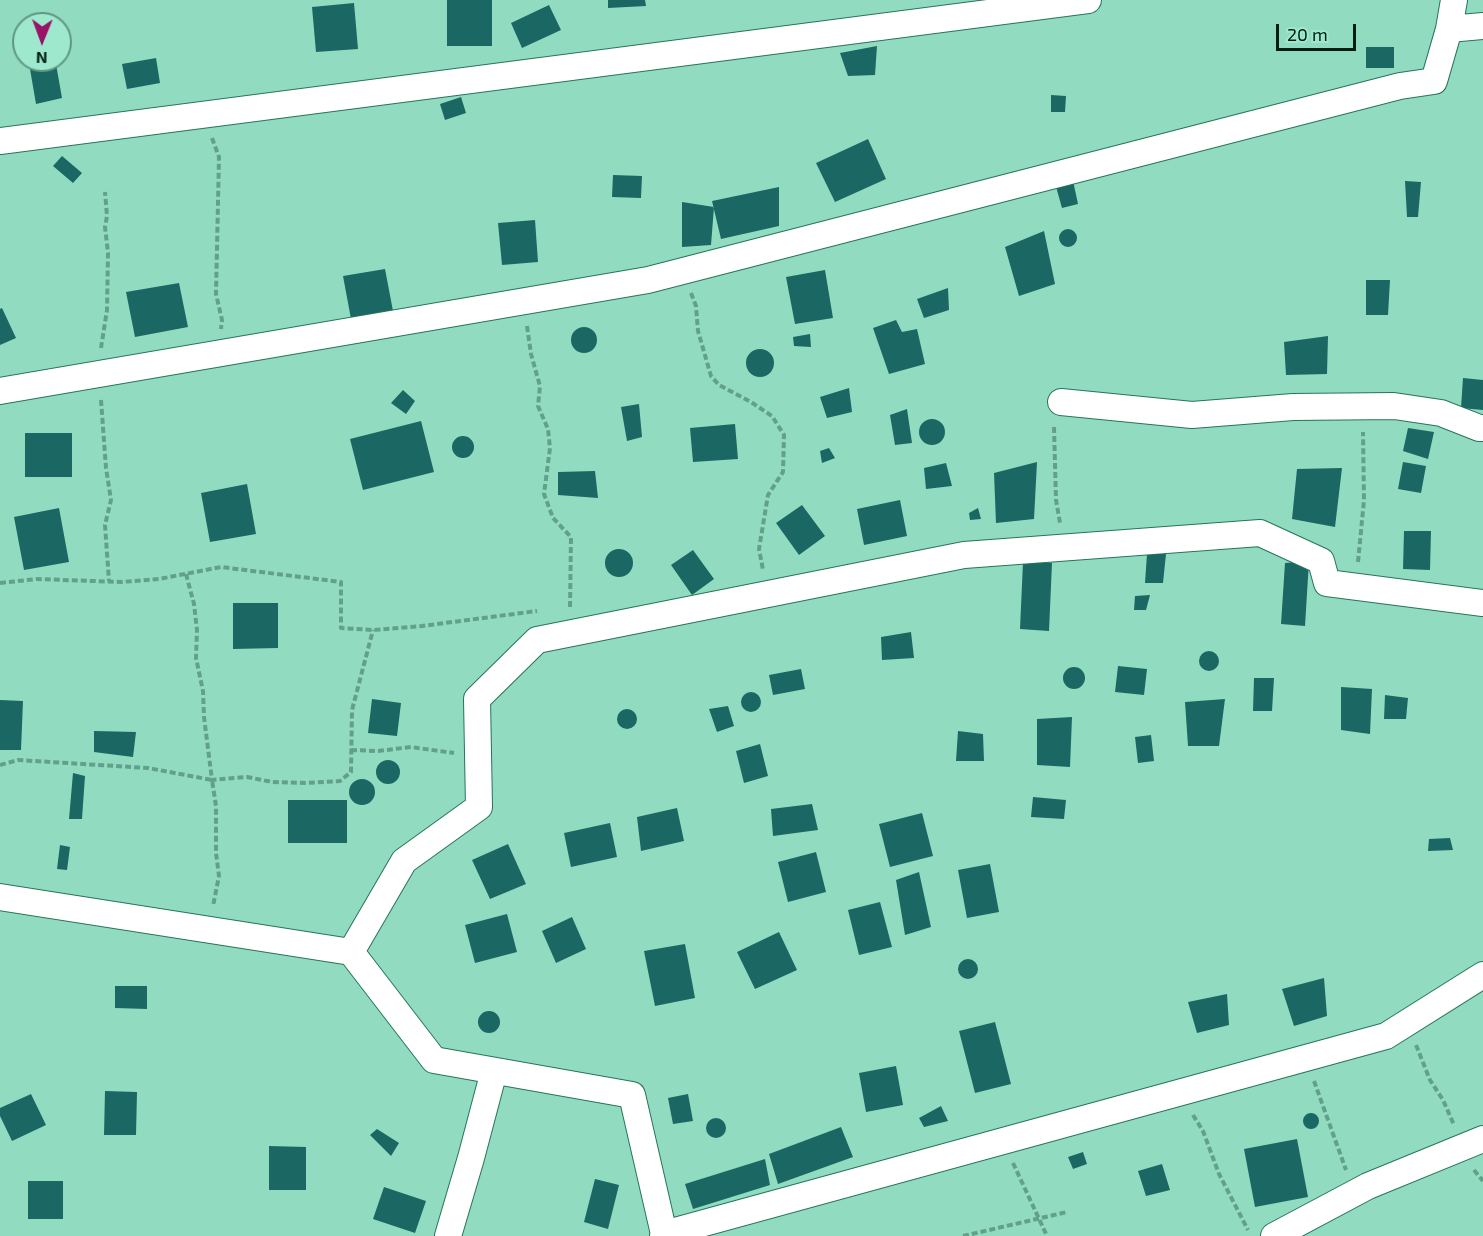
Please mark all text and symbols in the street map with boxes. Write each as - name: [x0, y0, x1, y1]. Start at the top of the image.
- north arrow: [12, 12, 72, 72]
- scale bar: [1279, 12, 1358, 50]
- text: 20 m: [1287, 23, 1328, 45]
- text: N: [36, 49, 48, 68]

